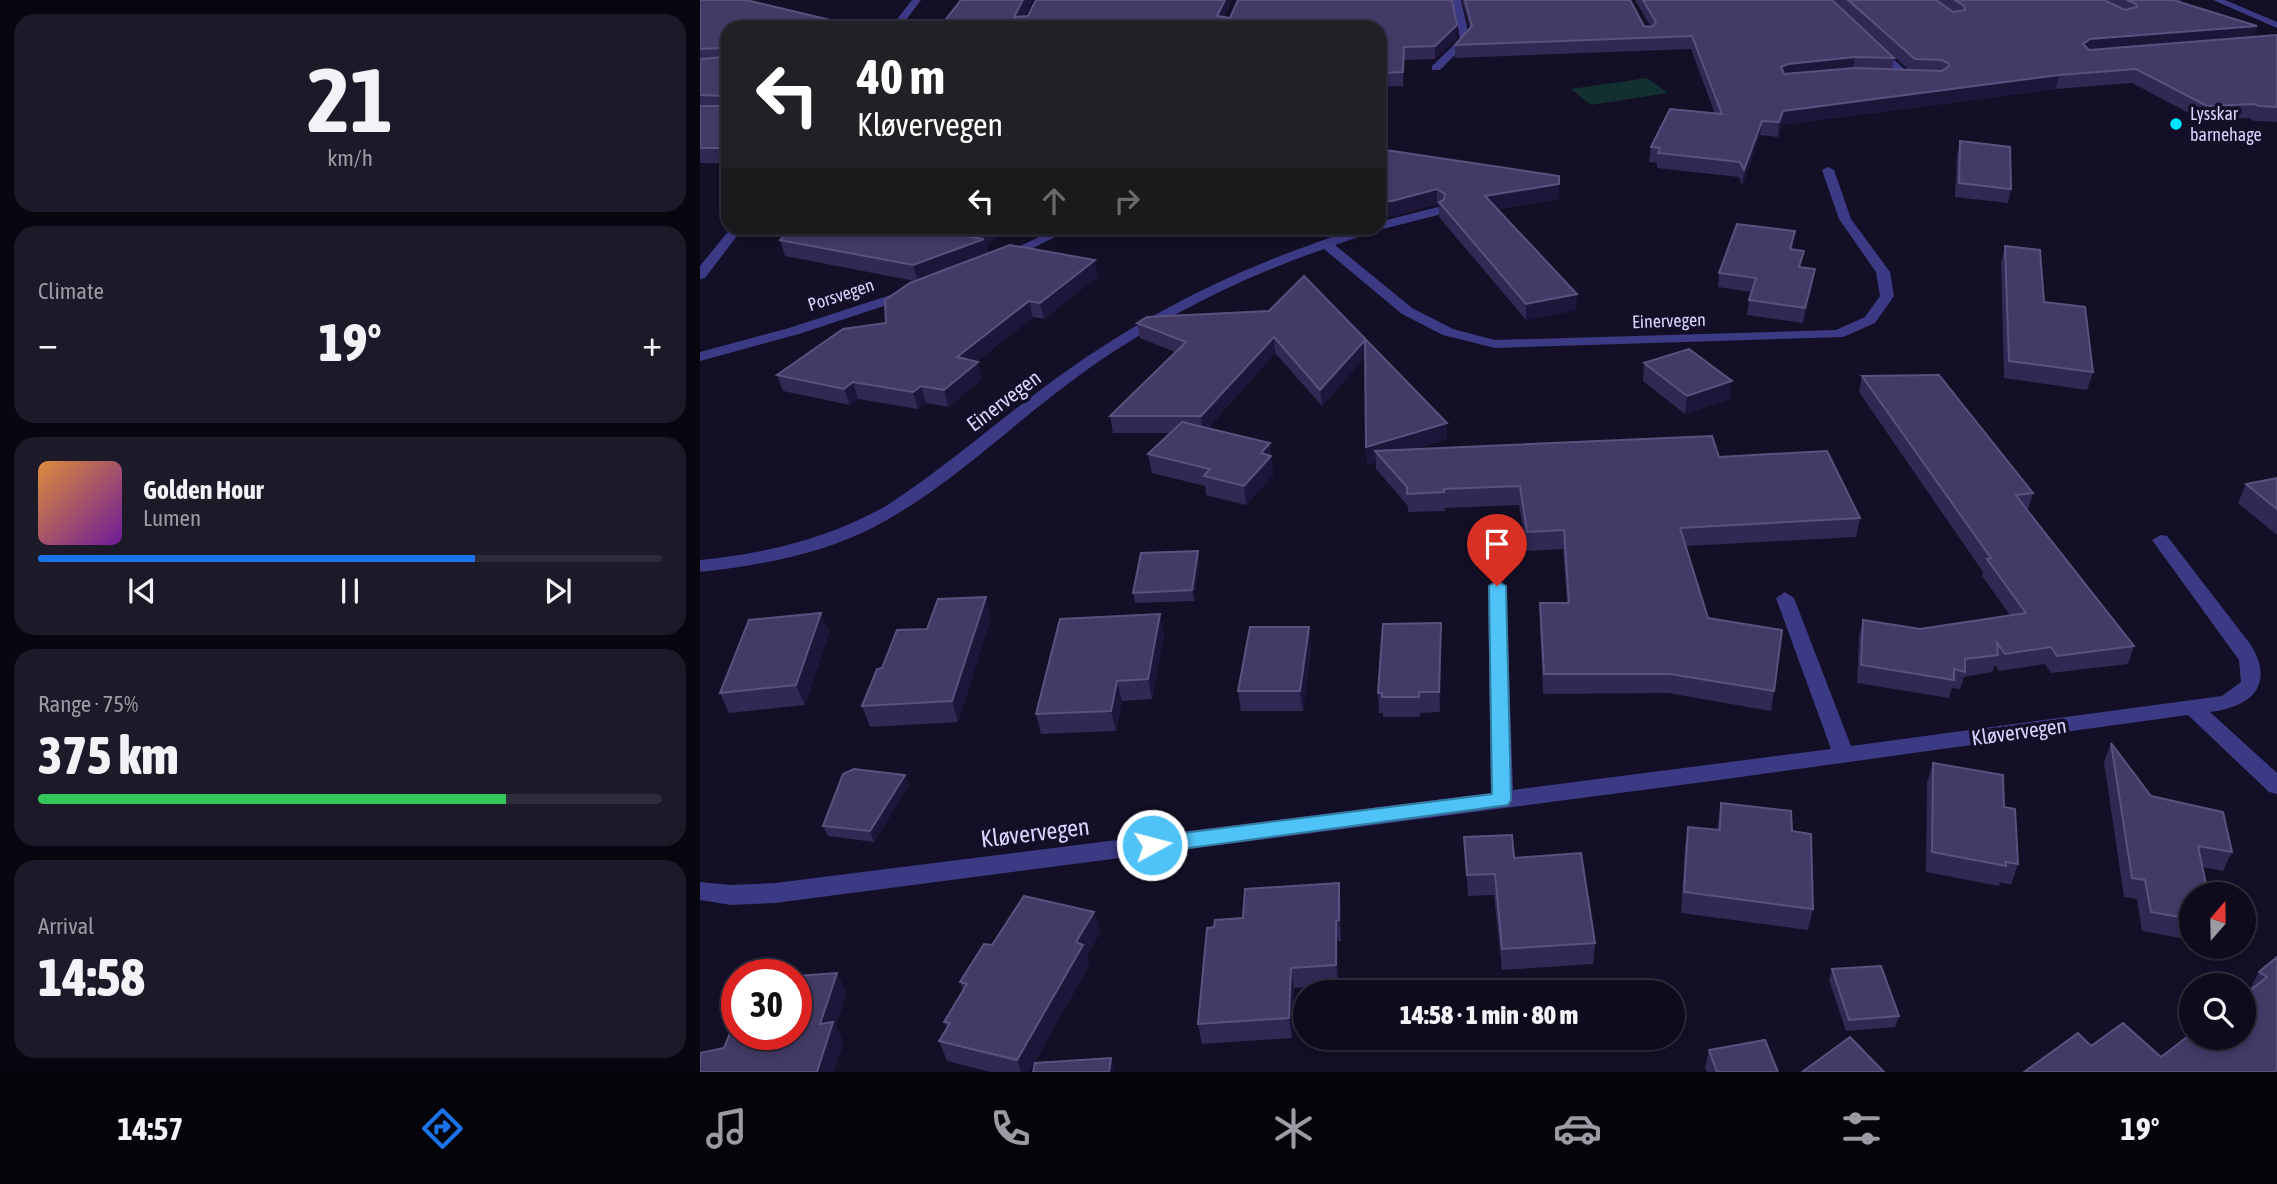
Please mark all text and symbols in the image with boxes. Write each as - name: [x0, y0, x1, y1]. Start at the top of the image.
- text: 21: [307, 47, 393, 151]
- text: 40 m: [857, 48, 945, 104]
- icon: left: [742, 49, 833, 140]
- place label: Lysskar barnehage: [2190, 103, 2262, 145]
- text: Kløvervegen: [857, 106, 1003, 143]
- marker: Lysskar barnehage: [2168, 116, 2184, 132]
- text: km/h: [327, 145, 373, 171]
- icon: left: [962, 182, 1000, 220]
- icon: ahead: [1035, 182, 1073, 220]
- icon: right: [1108, 182, 1146, 220]
- street label: Porsvegen: [805, 274, 877, 315]
- text: Climate: [38, 278, 104, 304]
- street label: Einervegen: [1632, 309, 1706, 332]
- text: 19°: [318, 312, 382, 372]
- text: −: [38, 321, 58, 364]
- text: +: [642, 321, 662, 364]
- street label: Einervegen: [962, 365, 1045, 436]
- text: Golden Hour: [143, 475, 263, 505]
- text: Lumen: [143, 505, 201, 531]
- pin: [1467, 514, 1527, 586]
- icon: arrive: [1478, 525, 1516, 563]
- icon: previous: [123, 572, 161, 610]
- icon: pause: [331, 572, 369, 610]
- icon: next: [539, 572, 577, 610]
- text: Range · 75%: [38, 691, 138, 717]
- street label: Kløvervegen: [1970, 712, 2068, 750]
- text: 375 km: [38, 725, 179, 785]
- position arrow: [1115, 808, 1189, 882]
- street label: Kløvervegen: [979, 812, 1091, 853]
- north arrow: [2179, 882, 2256, 959]
- map controls: [2179, 882, 2256, 1050]
- text: Arrival: [38, 913, 94, 939]
- text: 14:58: [38, 947, 145, 1007]
- speed limit sign: 30: [721, 959, 812, 1050]
- button: search: [2179, 973, 2256, 1050]
- text: 14:58 · 1 min · 80 m: [1400, 1000, 1578, 1030]
- icon: directions: [418, 1104, 467, 1153]
- icon: music: [702, 1104, 751, 1153]
- icon: phone: [986, 1104, 1035, 1153]
- icon: climate: [1269, 1104, 1318, 1153]
- icon: car: [1553, 1104, 1602, 1153]
- icon: filters: [1837, 1104, 1886, 1153]
- text: 14:57: [117, 1110, 183, 1147]
- text: 19°: [2121, 1110, 2160, 1147]

